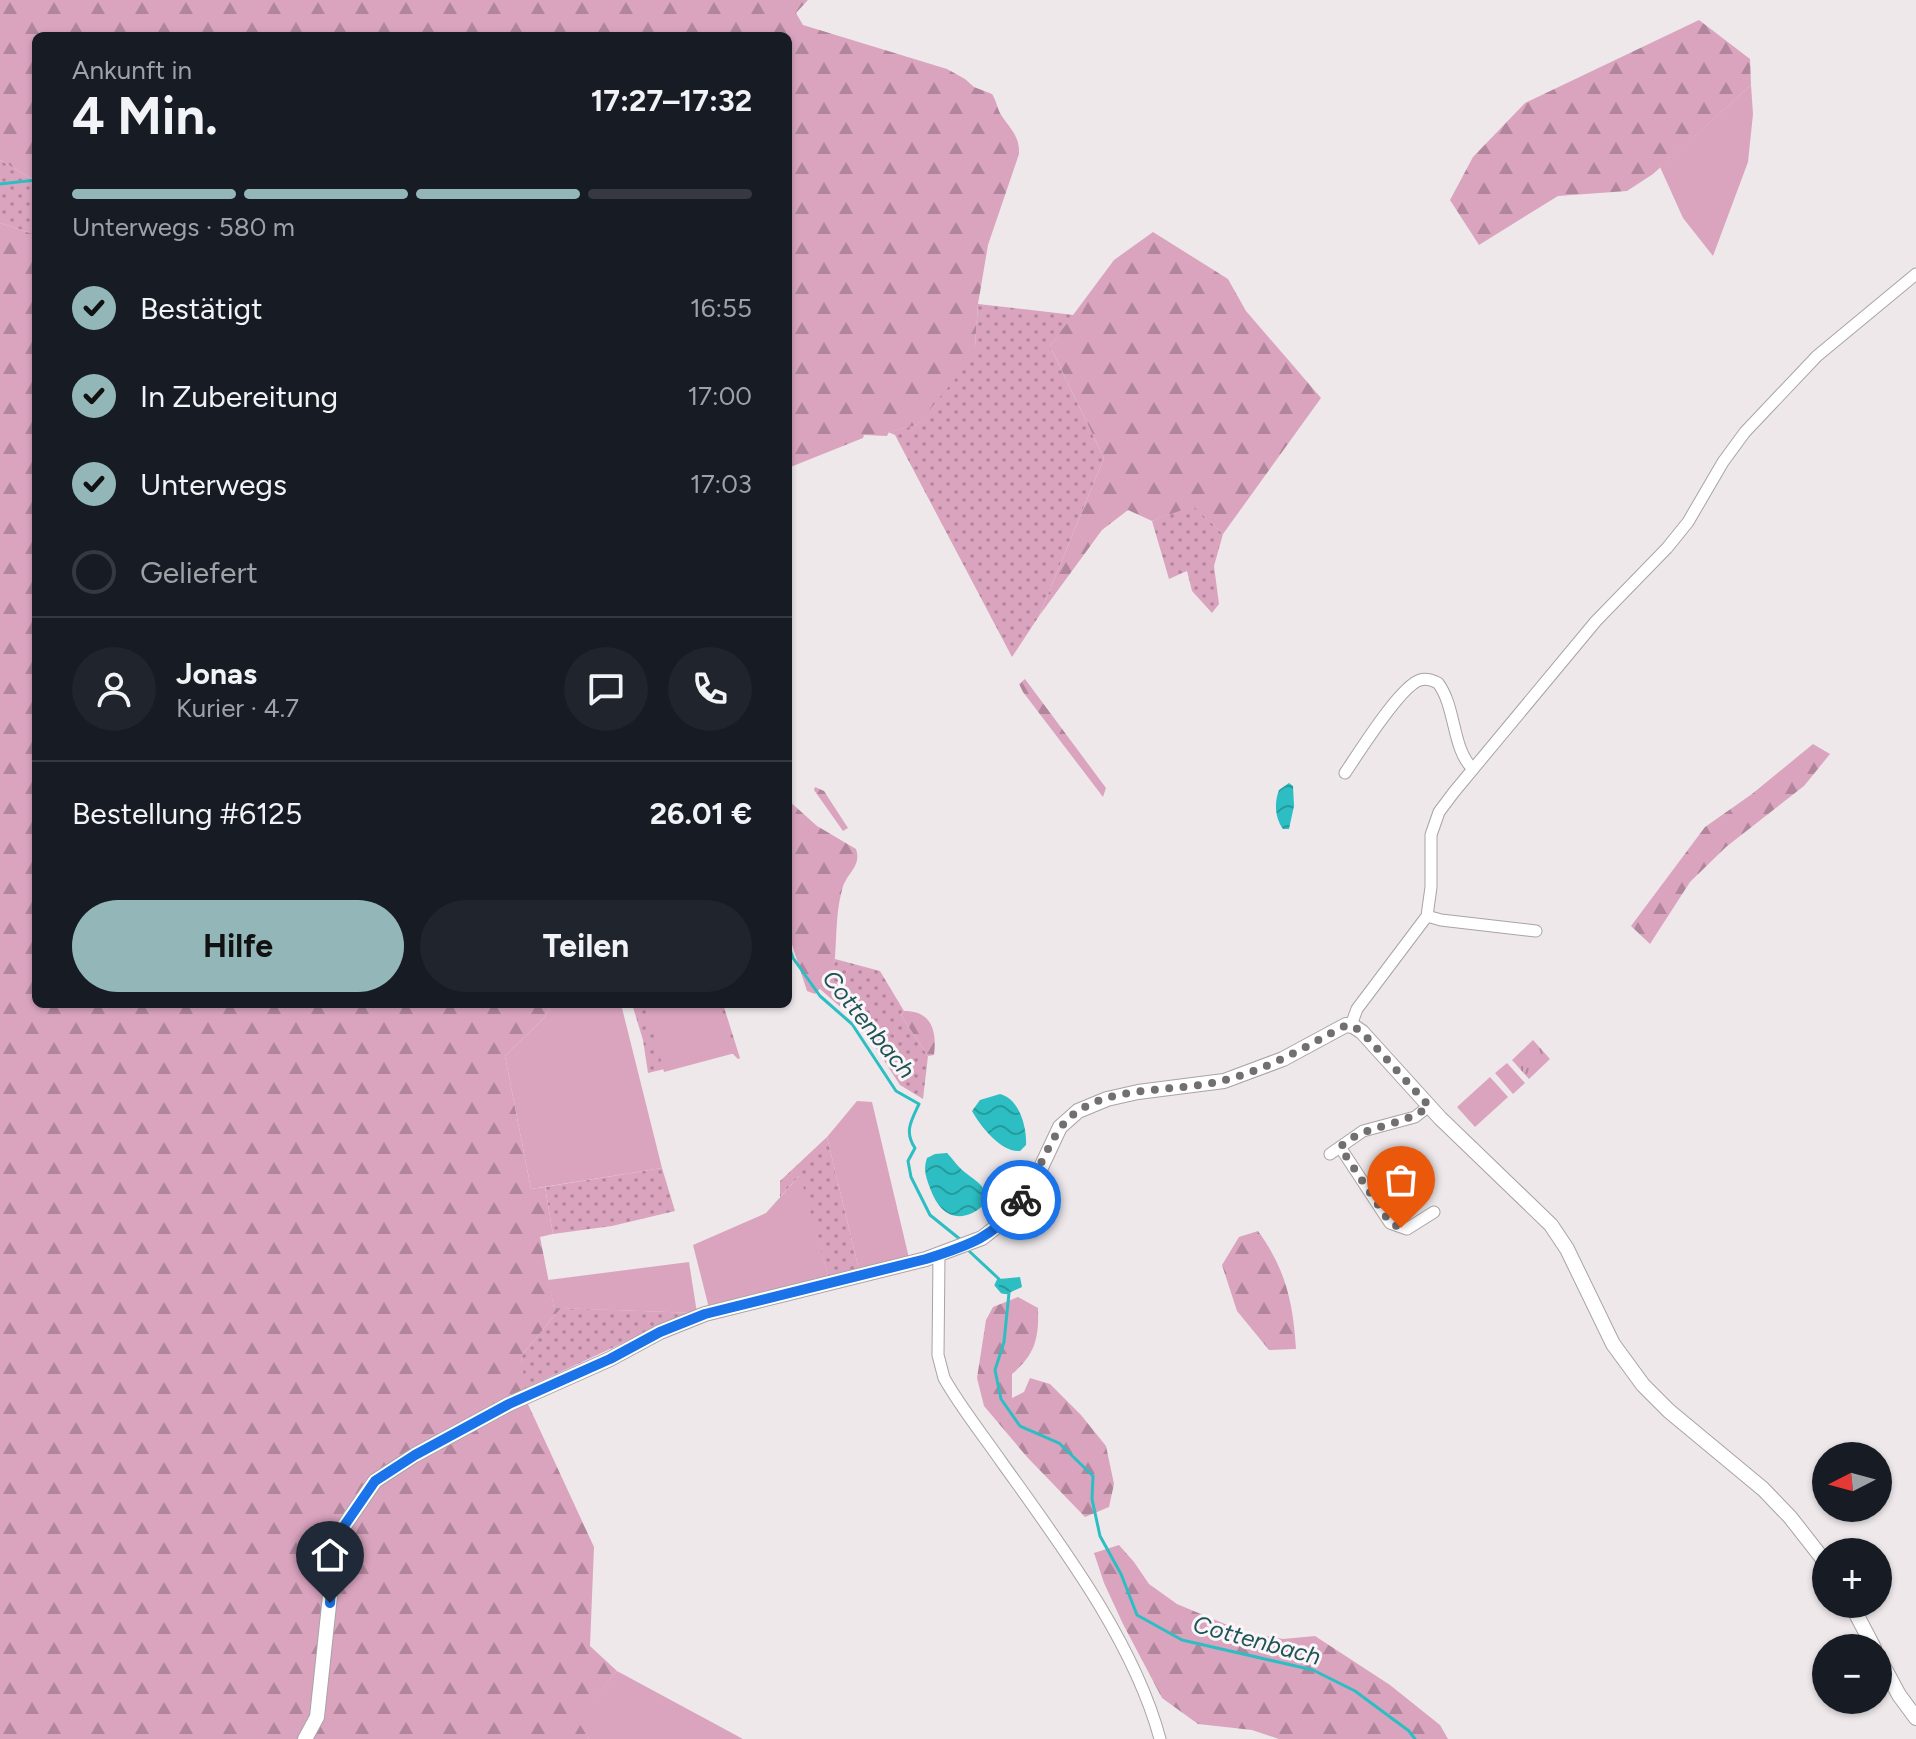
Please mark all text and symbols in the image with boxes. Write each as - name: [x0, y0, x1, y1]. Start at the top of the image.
- text: Ankunft in: [72, 54, 192, 86]
- text: 17:27–17:32: [591, 82, 752, 119]
- text: 4 Min.: [72, 85, 218, 147]
- text: Unterwegs · 580 m: [72, 211, 295, 243]
- icon: check: [72, 286, 116, 330]
- text: Bestätigt: [140, 290, 263, 327]
- text: 16:55: [690, 292, 752, 324]
- icon: check: [72, 374, 116, 418]
- text: In Zubereitung: [140, 378, 338, 415]
- text: 17:00: [687, 380, 752, 412]
- icon: check: [72, 462, 116, 506]
- text: Unterwegs: [140, 466, 287, 503]
- text: 17:03: [690, 468, 752, 500]
- text: Geliefert: [140, 554, 258, 591]
- button: person: [72, 647, 156, 731]
- button: chat: [564, 647, 648, 731]
- button: phone: [668, 647, 752, 731]
- text: Jonas: [176, 655, 257, 692]
- text: Kurier · 4.7: [176, 692, 299, 724]
- text: Bestellung #6125: [72, 795, 302, 832]
- text: 26.01 €: [650, 795, 752, 832]
- button: Hilfe: [72, 900, 404, 992]
- button: Teilen: [420, 900, 752, 992]
- water label: Cottenbach: [817, 964, 921, 1084]
- pin: [1367, 1146, 1435, 1228]
- icon: bag: [1379, 1158, 1423, 1202]
- courier: [981, 1160, 1061, 1240]
- icon: bike: [999, 1178, 1043, 1222]
- north arrow: [1812, 1442, 1892, 1522]
- map controls: [1812, 1442, 1892, 1714]
- pin: [296, 1521, 364, 1603]
- icon: home: [308, 1533, 352, 1577]
- button: +: [1812, 1538, 1892, 1618]
- water label: Cottenbach: [1190, 1609, 1324, 1671]
- button: −: [1812, 1634, 1892, 1714]

